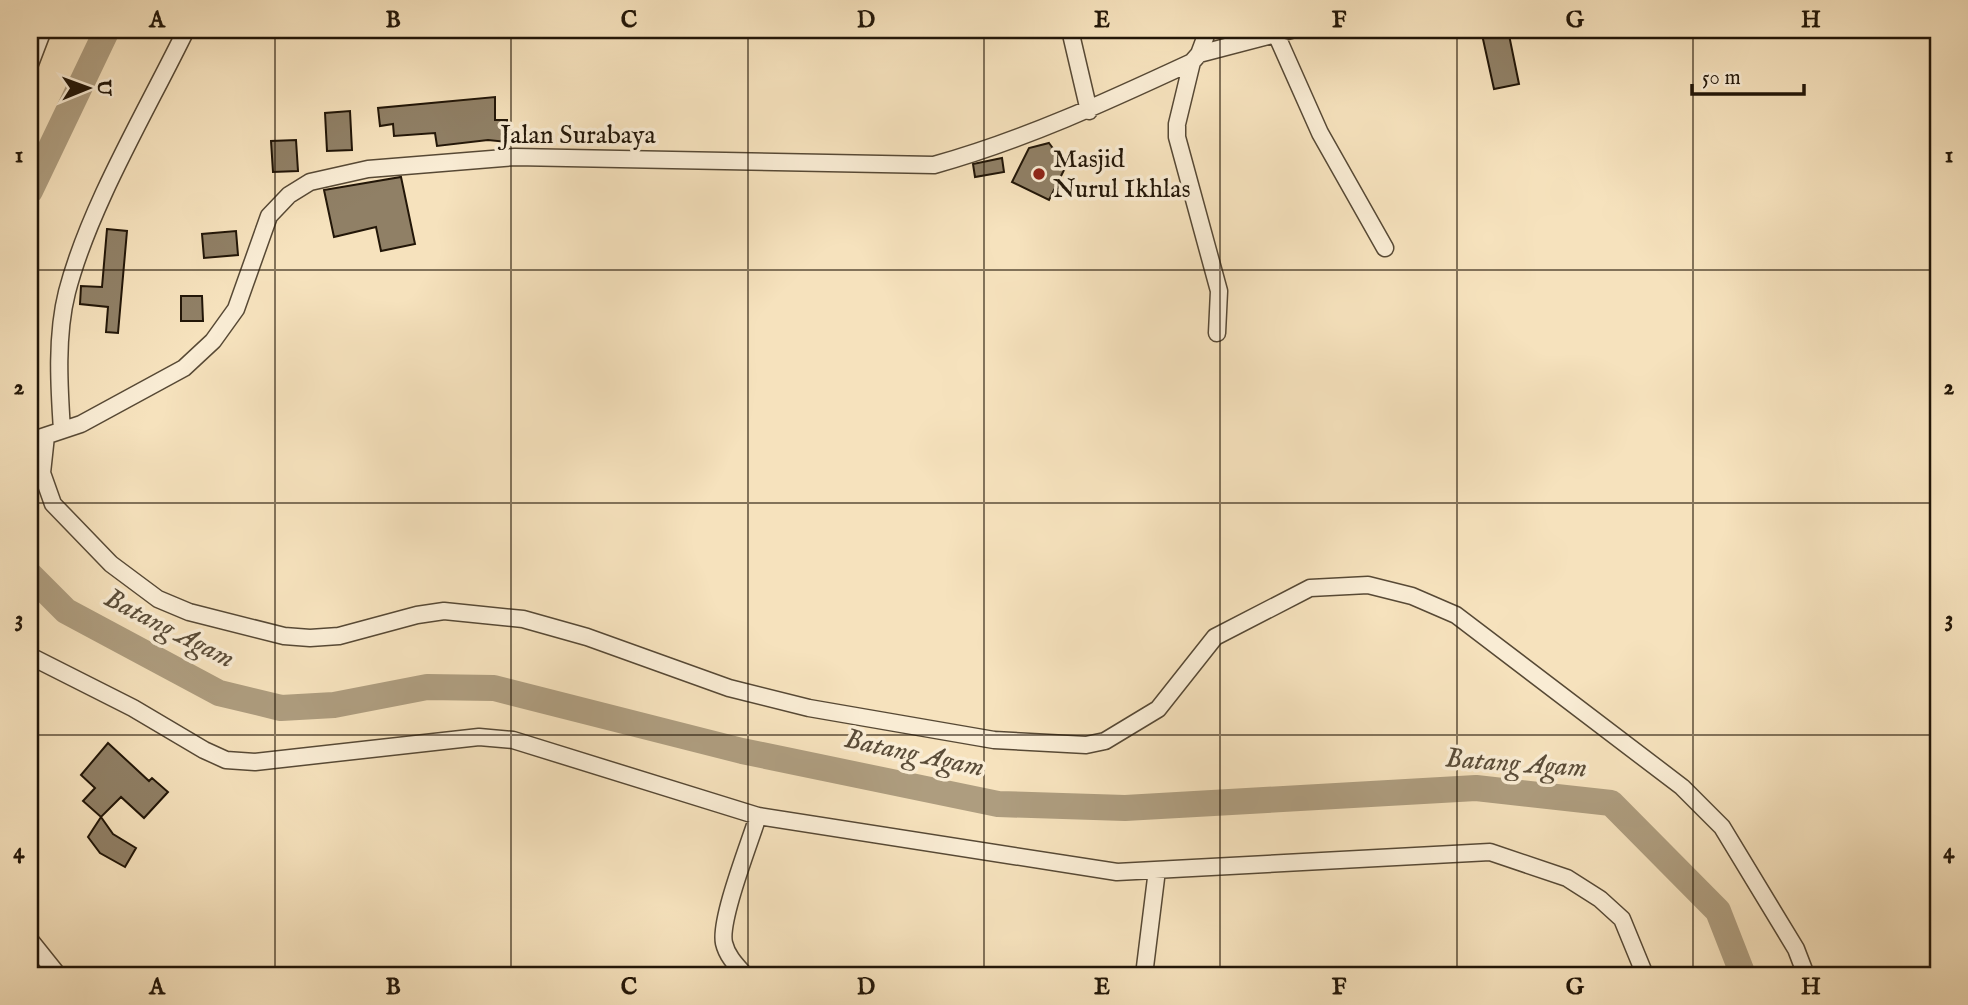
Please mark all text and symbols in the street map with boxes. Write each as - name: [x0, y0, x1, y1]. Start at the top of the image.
- text: A: [148, 6, 166, 35]
- text: B: [385, 6, 401, 35]
- text: C: [621, 6, 638, 35]
- text: D: [857, 6, 875, 35]
- text: E: [1094, 6, 1110, 35]
- text: F: [1332, 6, 1347, 35]
- text: G: [1566, 6, 1585, 35]
- text: H: [1801, 6, 1821, 35]
- north arrow: [52, 52, 122, 122]
- scale bar: [1692, 52, 1804, 96]
- text: 50 m: [1702, 65, 1741, 92]
- text: U: [91, 78, 115, 97]
- street label: Jalan Surabaya: [497, 119, 656, 152]
- text: 1: [15, 141, 23, 170]
- text: 1: [1945, 141, 1953, 170]
- place label: Masjid Nurul Ikhlas: [1053, 143, 1191, 206]
- marker: Masjid Nurul Ikhlas: [1031, 166, 1047, 182]
- text: 2: [14, 373, 25, 402]
- text: 2: [1944, 373, 1955, 402]
- water label: Batang Agam: [98, 581, 240, 677]
- text: 3: [15, 605, 23, 634]
- text: 3: [1945, 605, 1953, 634]
- water label: Batang Agam: [841, 722, 987, 786]
- water label: Batang Agam: [1444, 742, 1588, 786]
- text: 4: [13, 837, 25, 866]
- text: 4: [1943, 837, 1955, 866]
- text: A: [148, 973, 166, 1002]
- text: B: [385, 973, 401, 1002]
- text: C: [621, 973, 638, 1002]
- text: D: [857, 973, 875, 1002]
- text: E: [1094, 973, 1110, 1002]
- text: F: [1332, 973, 1347, 1002]
- text: G: [1566, 973, 1585, 1002]
- text: H: [1801, 973, 1821, 1002]

